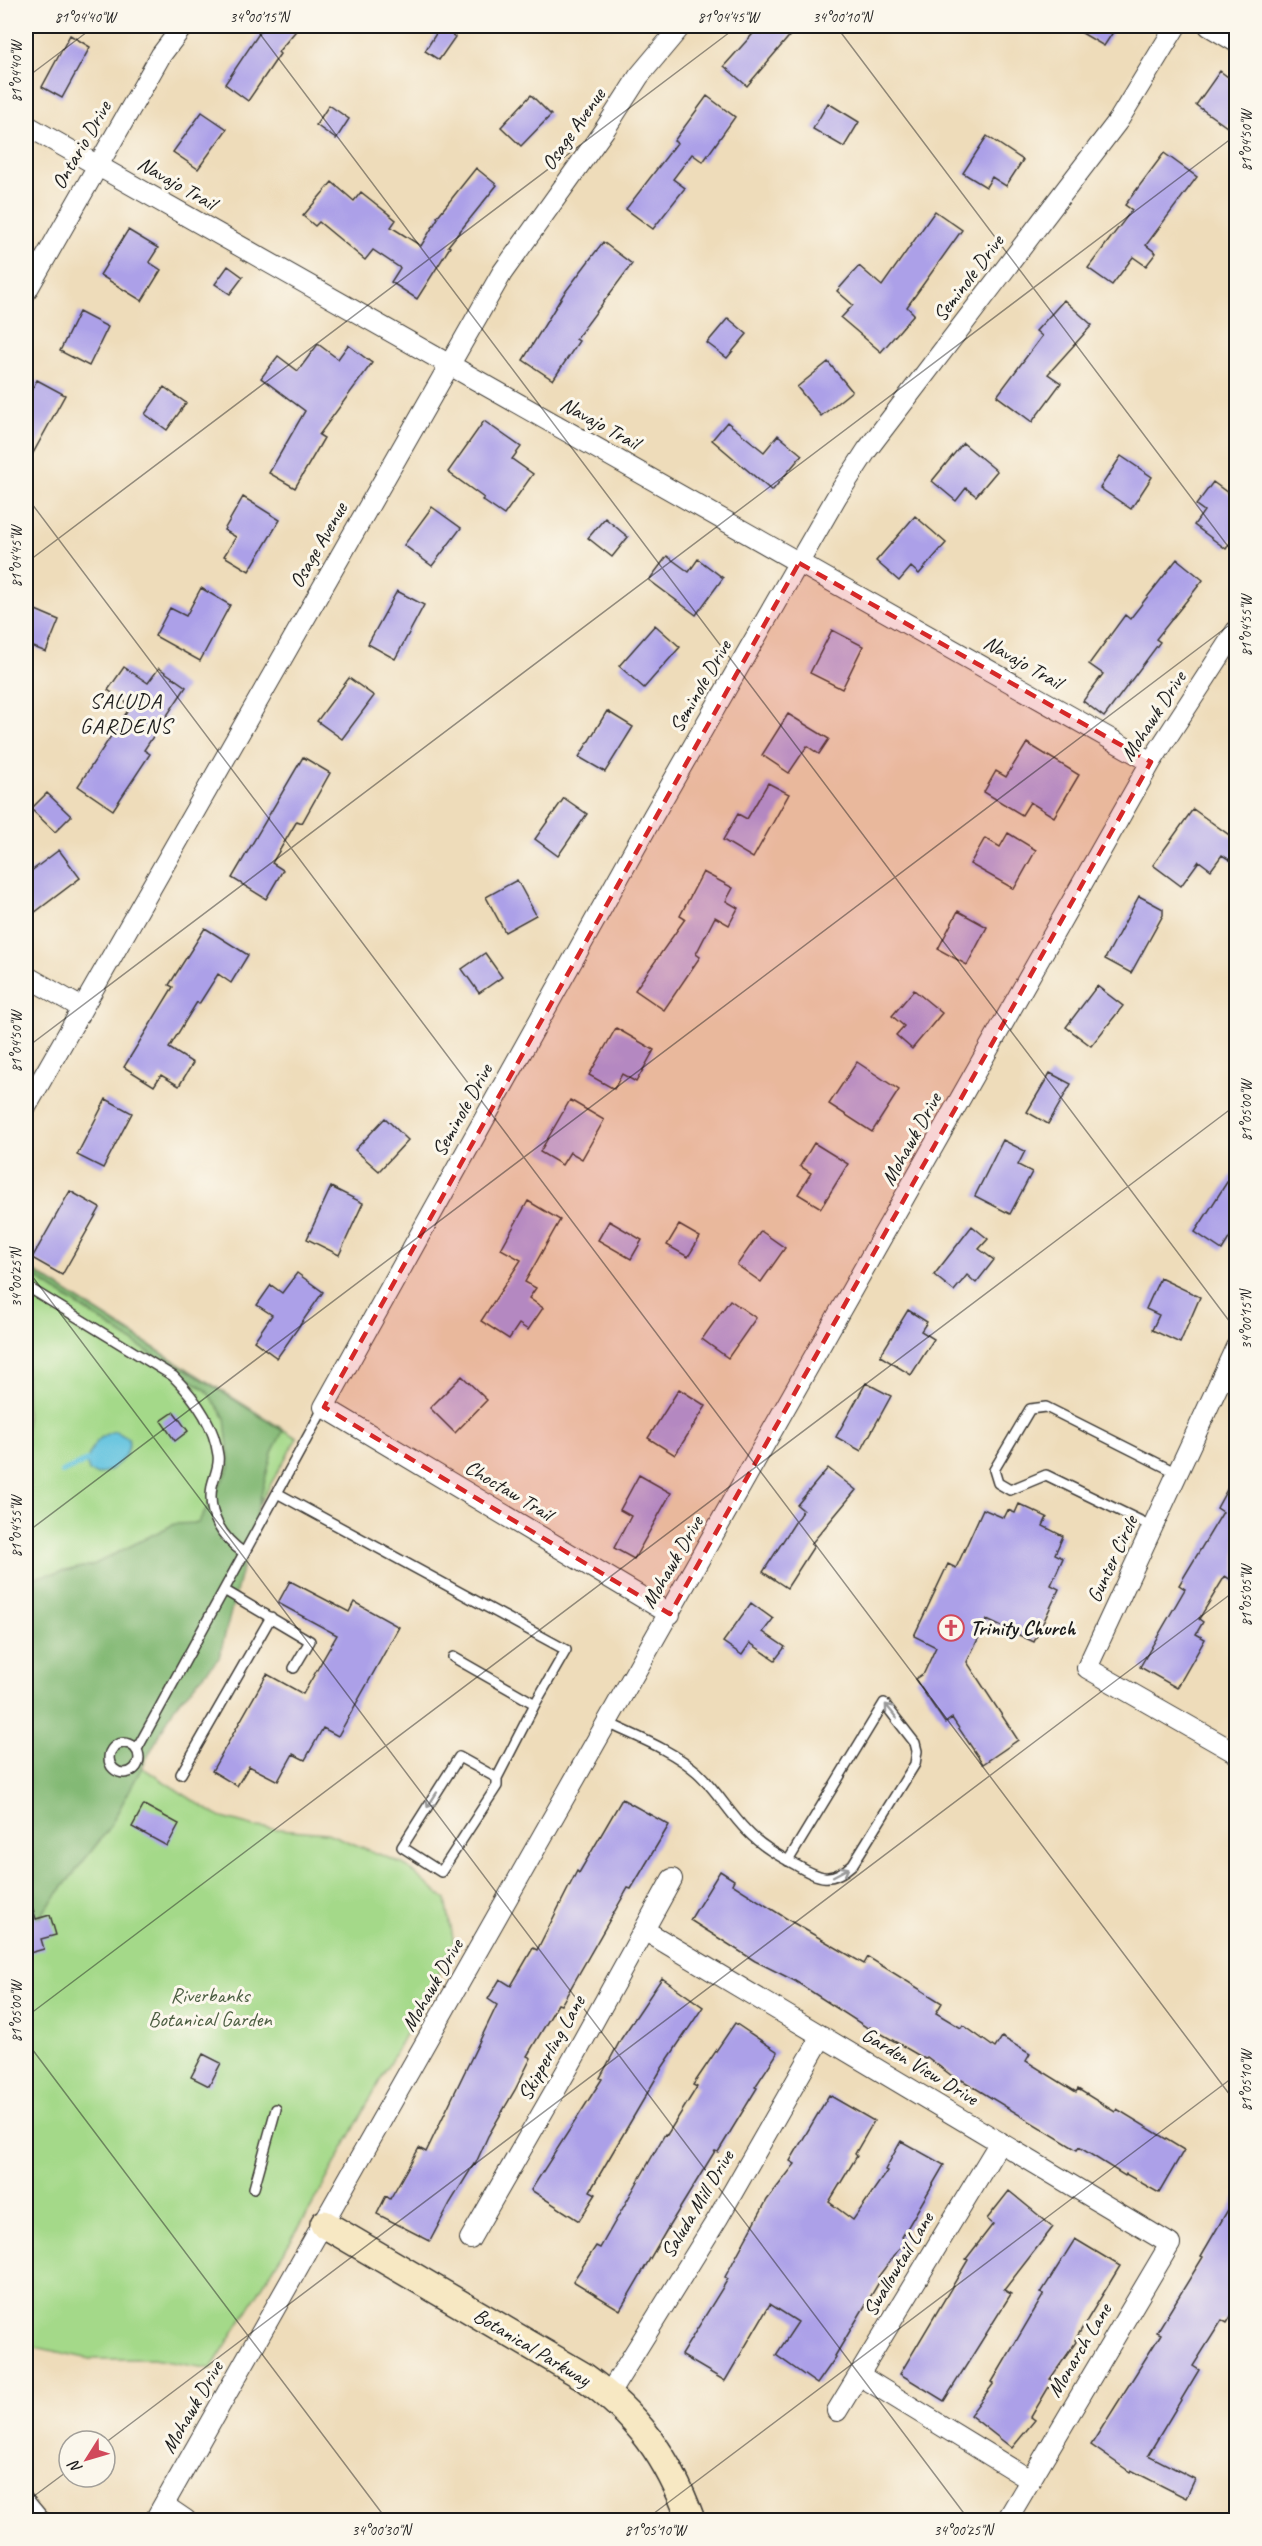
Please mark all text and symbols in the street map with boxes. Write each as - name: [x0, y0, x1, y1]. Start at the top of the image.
- text: 81°04'40"W: [55, 8, 119, 27]
- text: 34°00'15"N: [229, 8, 292, 27]
- text: 81°04'45"W: [698, 8, 762, 27]
- text: 34°00'10"N: [812, 8, 875, 27]
- text: 81°04'40"W: [7, 38, 26, 102]
- street label: Osage Avenue: [535, 82, 611, 175]
- street label: Ontario Drive: [45, 95, 117, 194]
- text: 81°04'50"W: [1237, 107, 1256, 171]
- street label: Navajo Trail: [133, 150, 224, 218]
- street label: Seminole Drive: [927, 228, 1010, 327]
- street label: Navajo Trail: [556, 391, 647, 457]
- street label: Osage Avenue: [283, 497, 353, 592]
- text: 81°04'45"W: [7, 523, 26, 587]
- text: 81°04'55"W: [1237, 592, 1256, 656]
- street label: Navajo Trail: [979, 629, 1070, 697]
- street label: Seminole Drive: [663, 634, 737, 737]
- street label: Mohawk Drive: [1114, 664, 1193, 766]
- district label: SALUDA GARDENS: [80, 687, 175, 740]
- text: 81°04'50"W: [7, 1008, 26, 1072]
- street label: Seminole Drive: [426, 1058, 499, 1161]
- text: 81°05'00"W: [1237, 1077, 1256, 1141]
- street label: Mohawk Drive: [875, 1086, 948, 1190]
- text: 34°00'25"N: [7, 1245, 26, 1308]
- text: 34°00'15"N: [1237, 1287, 1256, 1350]
- street label: Choctaw Trail: [460, 1454, 561, 1528]
- text: 81°04'55"W: [7, 1493, 26, 1557]
- street label: Mohawk Drive: [635, 1509, 710, 1613]
- street label: Gunter Circle: [1081, 1509, 1144, 1607]
- text: 81°05'05"W: [1237, 1562, 1256, 1626]
- church icon: Trinity Church: [936, 1613, 966, 1643]
- place label: Trinity Church: [970, 1615, 1076, 1641]
- one-way arrow: [884, 1703, 897, 1719]
- one-way arrow: [425, 1792, 438, 1809]
- one-way arrow: [832, 1866, 850, 1878]
- street label: Mohawk Drive: [395, 1932, 470, 2036]
- text: 81°05'00"W: [7, 1978, 26, 2042]
- park label: Riverbanks Botanical Garden: [148, 1982, 272, 2032]
- street label: Skipperling Lane: [511, 1990, 591, 2105]
- street label: Garden View Drive: [857, 2021, 984, 2111]
- text: 81°05'10"W: [1237, 2047, 1256, 2111]
- street label: Saluda Mill Drive: [655, 2144, 740, 2263]
- street label: Swallowtail Lane: [857, 2206, 940, 2321]
- street label: Monarch Lane: [1041, 2297, 1118, 2401]
- street label: Botanical Parkway: [469, 2302, 597, 2393]
- street label: Mohawk Drive: [155, 2354, 230, 2458]
- north arrow: [57, 2429, 117, 2489]
- text: N: [63, 2455, 87, 2477]
- text: 34°00'30"N: [351, 2521, 414, 2540]
- text: 81°05'10"W: [625, 2521, 689, 2540]
- text: 34°00'25"N: [933, 2521, 996, 2540]

